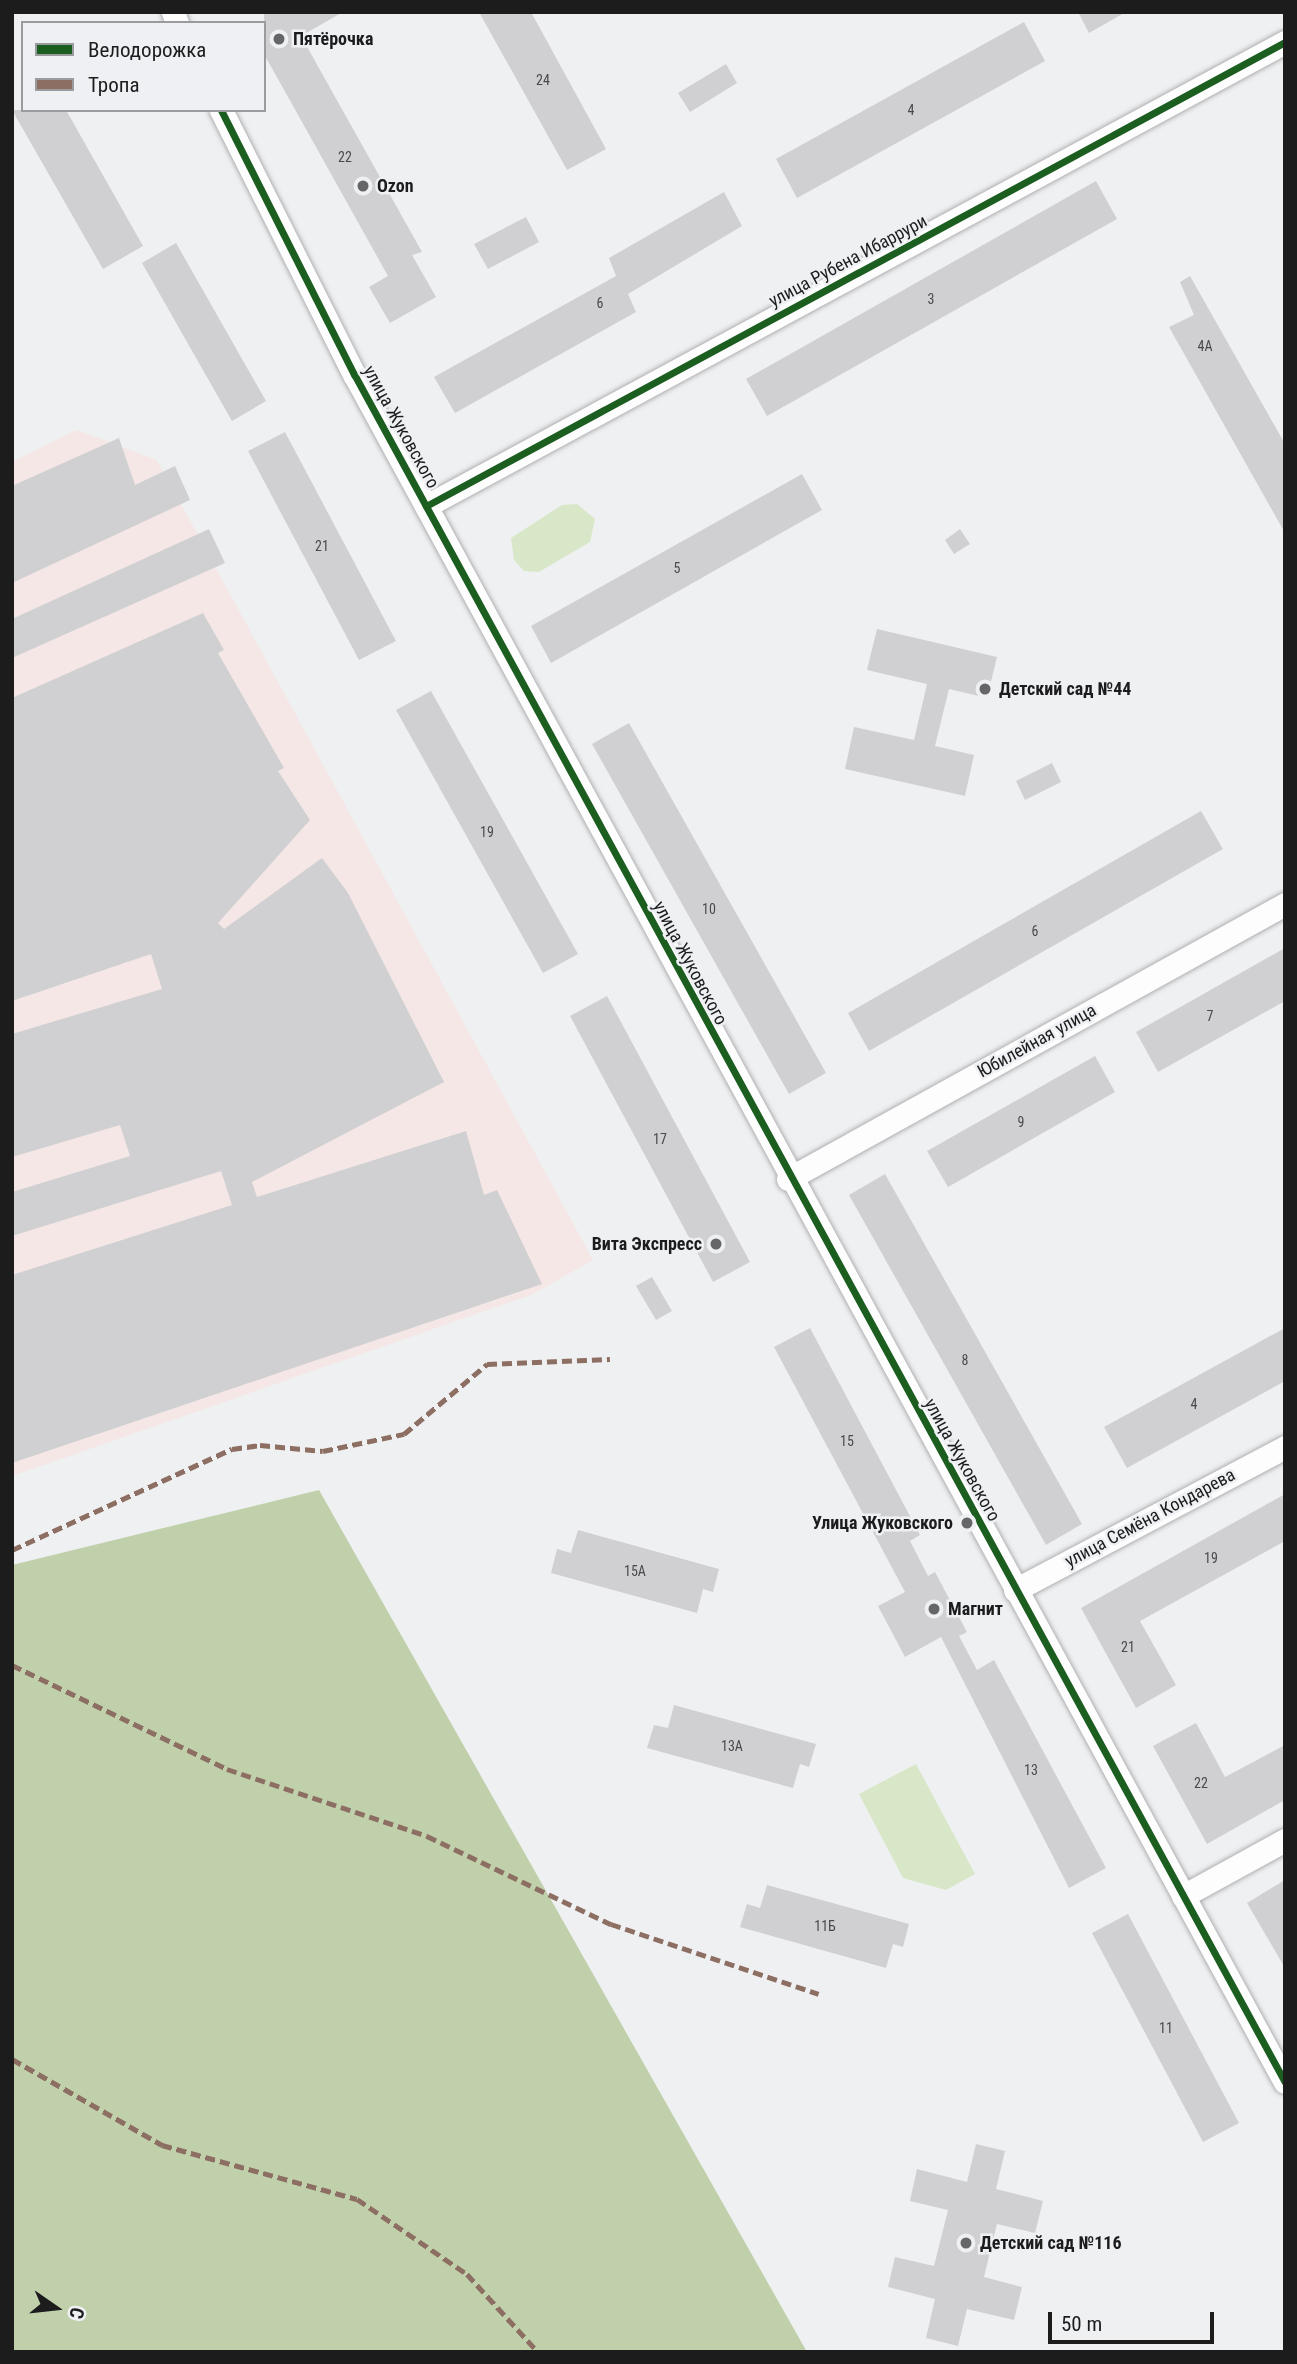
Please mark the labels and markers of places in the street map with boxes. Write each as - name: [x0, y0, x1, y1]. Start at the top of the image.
- place label: Пятёрочка: [293, 28, 373, 50]
- marker: Пятёрочка: [271, 31, 287, 47]
- place label: Ozon: [377, 175, 414, 197]
- marker: Ozon: [355, 178, 371, 194]
- place label: Детский сад №44: [999, 678, 1131, 700]
- marker: Детский сад №44: [977, 681, 993, 697]
- place label: Вита Экспресс: [592, 1233, 702, 1255]
- marker: Вита Экспресс: [708, 1236, 724, 1252]
- place label: Улица Жуковского: [812, 1512, 953, 1534]
- marker: Улица Жуковского: [959, 1515, 975, 1531]
- place label: Магнит: [948, 1598, 1003, 1620]
- marker: Магнит: [926, 1601, 942, 1617]
- place label: Детский сад №116: [980, 2232, 1121, 2254]
- marker: Детский сад №116: [958, 2235, 974, 2251]

